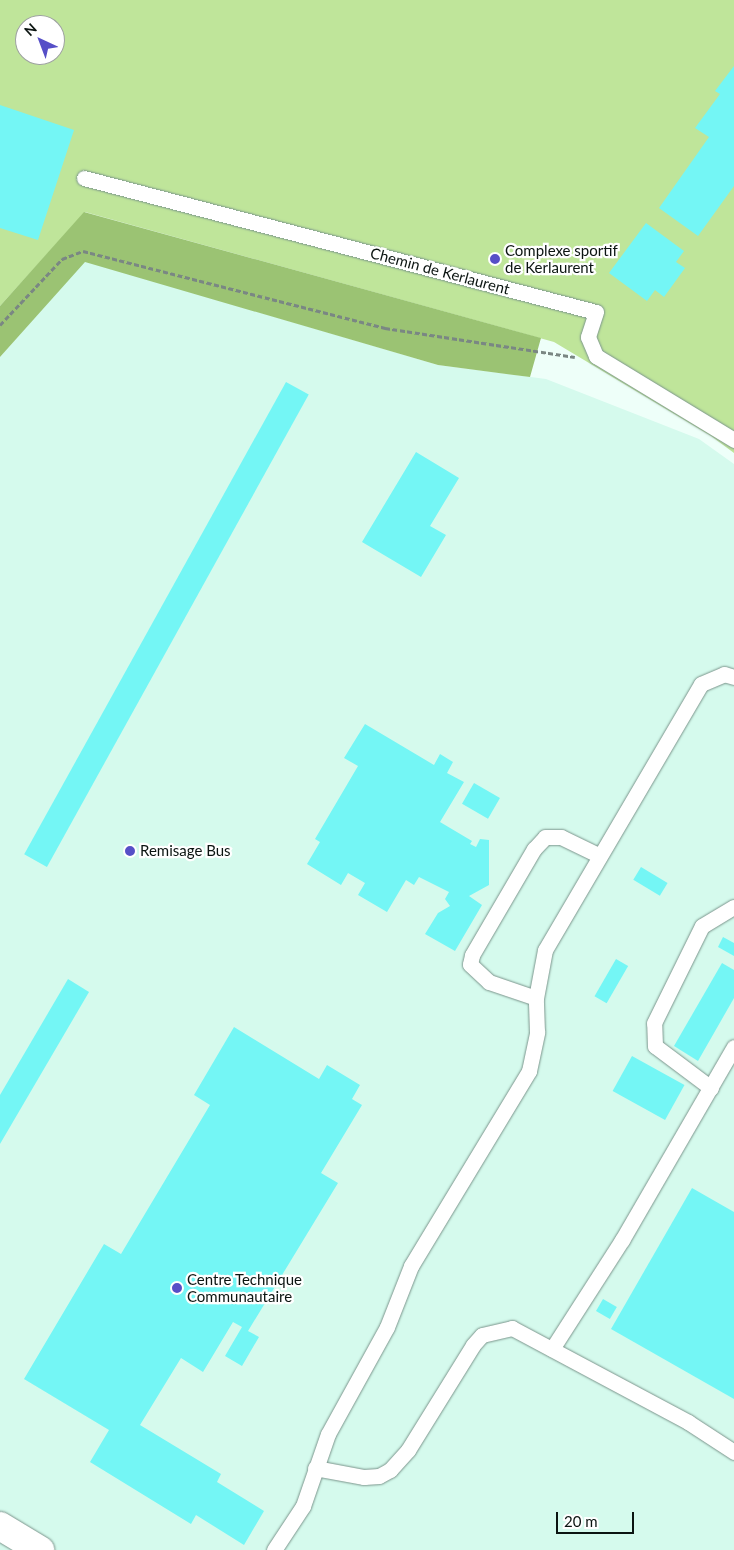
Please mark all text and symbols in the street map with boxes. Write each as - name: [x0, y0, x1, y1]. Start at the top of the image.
- north arrow: [15, 15, 65, 65]
- text: N: [20, 20, 40, 39]
- place label: Complexe sportif de Kerlaurent: [505, 241, 618, 276]
- street label: Chemin de Kerlaurent: [368, 244, 512, 298]
- marker: Complexe sportif de Kerlaurent: [489, 253, 501, 265]
- place label: Remisage Bus: [140, 842, 231, 860]
- marker: Remisage Bus: [124, 845, 136, 857]
- place label: Centre Technique Communautaire: [187, 1270, 302, 1305]
- marker: Centre Technique Communautaire: [171, 1282, 183, 1294]
- scale bar: [559, 1502, 636, 1534]
- text: 20 m: [564, 1512, 598, 1530]

